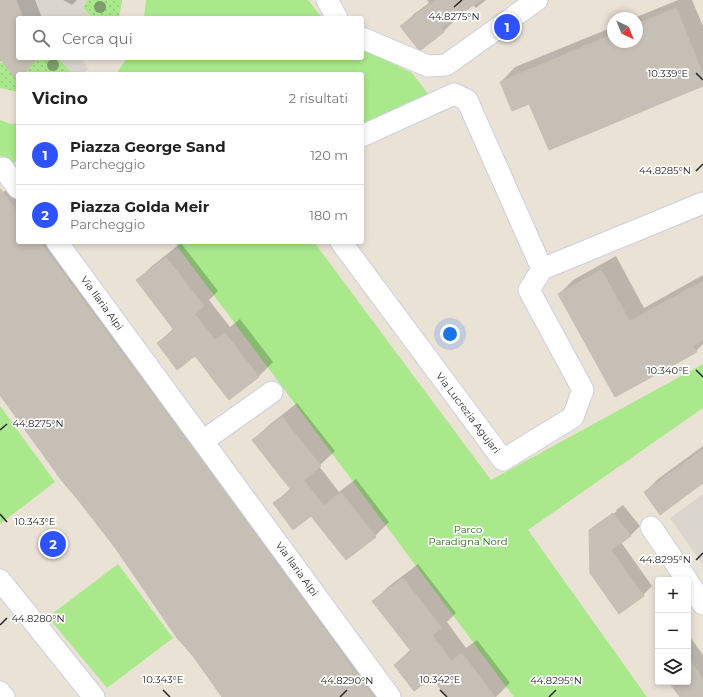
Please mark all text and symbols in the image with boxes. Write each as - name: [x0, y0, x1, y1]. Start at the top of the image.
- text: 44.8275°N: [428, 10, 480, 23]
- pin: 1: [494, 12, 520, 42]
- north arrow: [607, 12, 643, 48]
- search box: [16, 16, 364, 60]
- icon: search: [30, 27, 52, 49]
- text: Cerca qui: [62, 29, 133, 48]
- text: 10.339°E: [648, 67, 689, 80]
- text: Vicino: [32, 88, 88, 108]
- text: 2 risultati: [289, 90, 348, 106]
- text: Piazza George Sand: [70, 137, 226, 156]
- text: 1: [42, 147, 48, 163]
- text: 120 m: [310, 147, 348, 163]
- text: Parcheggio: [70, 156, 145, 172]
- text: 44.8285°N: [639, 164, 691, 177]
- text: Piazza Golda Meir: [70, 197, 209, 216]
- text: 2: [41, 207, 49, 223]
- text: 180 m: [309, 207, 348, 223]
- text: Parcheggio: [70, 216, 145, 232]
- street label: Via Ilaria Alpi: [78, 273, 126, 333]
- your location: [440, 324, 460, 344]
- text: 10.340°E: [647, 364, 689, 377]
- street label: Via Lucrezia Agujari: [433, 370, 503, 456]
- text: 44.8275°N: [12, 417, 64, 430]
- text: 10.343°E: [15, 515, 56, 528]
- park label: Parco Paradigna Nord: [428, 523, 508, 548]
- pin: 2: [40, 529, 66, 559]
- street label: Via Ilaria Alpi: [273, 539, 321, 599]
- text: 44.8295°N: [639, 553, 691, 566]
- map controls: [655, 577, 691, 685]
- button: +: [655, 577, 691, 613]
- text: 44.8280°N: [11, 612, 65, 625]
- button: −: [655, 613, 691, 649]
- button: layers: [655, 649, 691, 685]
- text: 10.343°E: [143, 673, 184, 686]
- text: 10.342°E: [419, 673, 461, 686]
- text: 44.8290°N: [321, 674, 373, 687]
- text: 44.8295°N: [530, 674, 582, 687]

